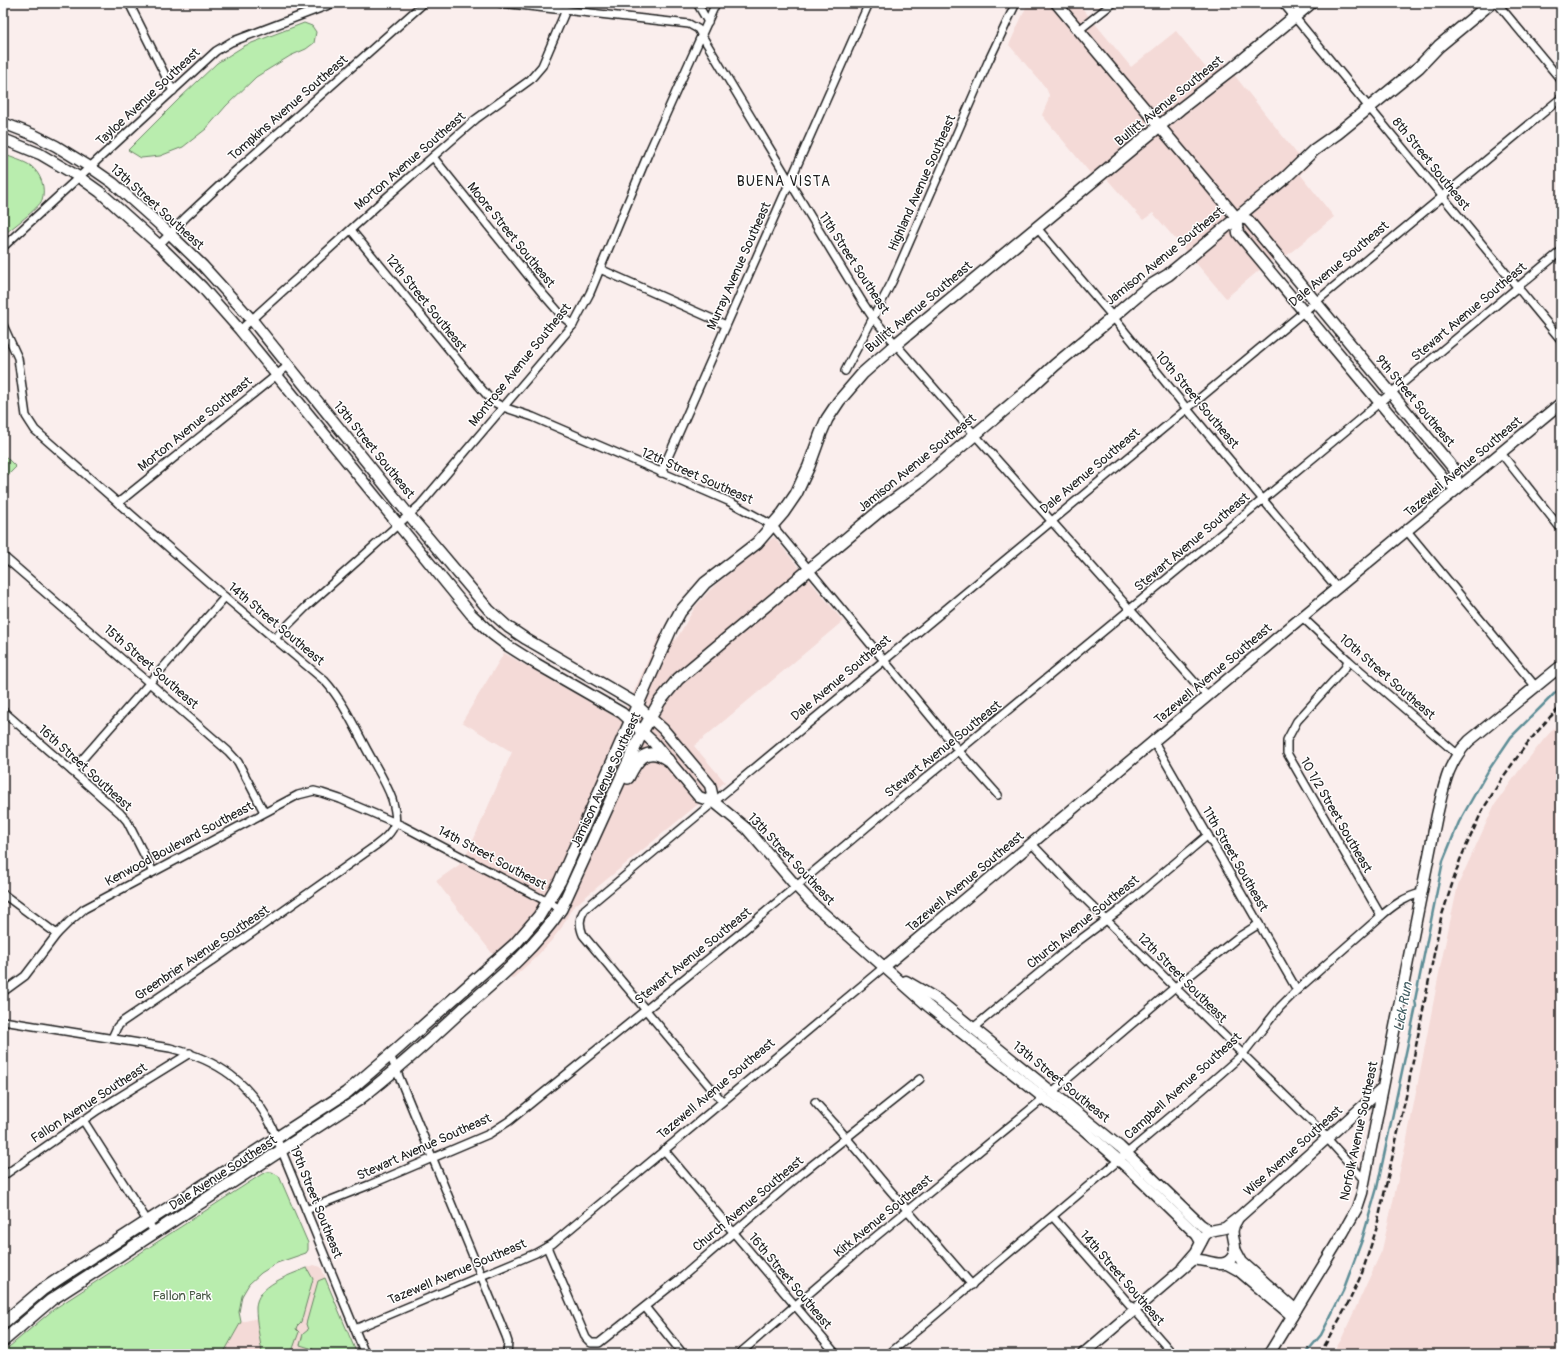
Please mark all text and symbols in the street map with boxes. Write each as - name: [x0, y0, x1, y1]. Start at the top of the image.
- street label: Tayloe Avenue Southeast: [93, 44, 204, 149]
- street label: Tompkins Avenue Southeast: [225, 51, 352, 164]
- street label: Bullitt Avenue Southeast: [1112, 52, 1227, 150]
- street label: Morton Avenue Southeast: [351, 108, 469, 214]
- street label: Highland Avenue Southeast: [885, 112, 960, 254]
- street label: 8th Street Southeast: [1389, 114, 1474, 214]
- street label: 13th Street Southeast: [107, 161, 208, 254]
- district label: BUENA VISTA: [737, 173, 831, 190]
- street label: Moore Street Southeast: [464, 179, 559, 292]
- street label: Murray Avenue Southeast: [704, 199, 775, 332]
- street label: Jamison Avenue Southeast: [1103, 203, 1228, 309]
- street label: 11th Street Southeast: [815, 209, 893, 318]
- street label: Dale Avenue Southeast: [1286, 217, 1393, 310]
- street label: 12th Street Southeast: [382, 251, 471, 355]
- street label: Bullitt Avenue Southeast: [862, 257, 976, 356]
- street label: Stewart Avenue Southeast: [1408, 259, 1530, 365]
- street label: Montrose Avenue Southeast: [465, 300, 575, 430]
- street label: 10th Street Southeast: [1152, 348, 1243, 453]
- street label: 9th Street Southeast: [1372, 352, 1459, 451]
- street label: Morton Avenue Southeast: [135, 373, 256, 475]
- street label: 13th Street Southeast: [330, 398, 419, 502]
- street label: Jamison Avenue Southeast: [855, 410, 980, 516]
- street label: Tazewell Avenue Southeast: [1401, 413, 1526, 521]
- street label: Dale Avenue Southeast: [1037, 424, 1144, 517]
- street label: 12th Street Southeast: [639, 444, 756, 508]
- street label: Stewart Avenue Southeast: [1131, 489, 1253, 595]
- street label: 14th Street Southeast: [225, 579, 328, 669]
- street label: Tazewell Avenue Southeast: [1151, 620, 1276, 728]
- street label: 15th Street Southeast: [100, 621, 202, 713]
- street label: Dale Avenue Southeast: [788, 631, 895, 724]
- street label: 10th Street Southeast: [1336, 631, 1439, 724]
- street label: Stewart Avenue Southeast: [881, 697, 1005, 801]
- street label: Jamison Avenue Southeast: [568, 709, 645, 850]
- street label: 16th Street Southeast: [35, 722, 136, 815]
- street label: 10 1/2 Street Southeast: [1296, 754, 1376, 876]
- street label: Kenwood Boulevard Southeast: [102, 798, 256, 890]
- street label: 11th Street Southeast: [1198, 804, 1272, 915]
- street label: 13th Street Southeast: [744, 809, 838, 909]
- street label: 14th Street Southeast: [435, 823, 550, 894]
- street label: Tazewell Avenue Southeast: [903, 828, 1028, 936]
- street label: Church Avenue Southeast: [1024, 871, 1143, 972]
- street label: Greenbrier Avenue Southeast: [132, 902, 273, 1004]
- street label: Stewart Avenue Southeast: [631, 904, 755, 1008]
- street label: 12th Street Southeast: [1134, 930, 1231, 1027]
- water label: Lick Run: [1390, 980, 1416, 1033]
- street label: Campbell Avenue Southeast: [1121, 1029, 1245, 1143]
- street label: Tazewell Avenue Southeast: [654, 1035, 779, 1143]
- street label: 13th Street Southeast: [1009, 1038, 1113, 1127]
- street label: Fallon Avenue Southeast: [28, 1059, 151, 1146]
- street label: Norfolk Avenue Southeast: [1336, 1059, 1382, 1202]
- street label: Wise Avenue Southeast: [1240, 1102, 1346, 1199]
- street label: Stewart Avenue Southeast: [354, 1110, 494, 1184]
- street label: Dale Avenue Southeast: [166, 1132, 281, 1214]
- street label: 19th Street Southeast: [286, 1143, 346, 1261]
- street label: Church Avenue Southeast: [689, 1153, 807, 1255]
- street label: Kirk Avenue Southeast: [831, 1171, 936, 1261]
- street label: 14th Street Southeast: [1076, 1227, 1168, 1329]
- street label: 16th Street Southeast: [745, 1230, 835, 1333]
- street label: Tazewell Avenue Southeast: [385, 1235, 529, 1308]
- park label: Fallon Park: [152, 1288, 212, 1304]

